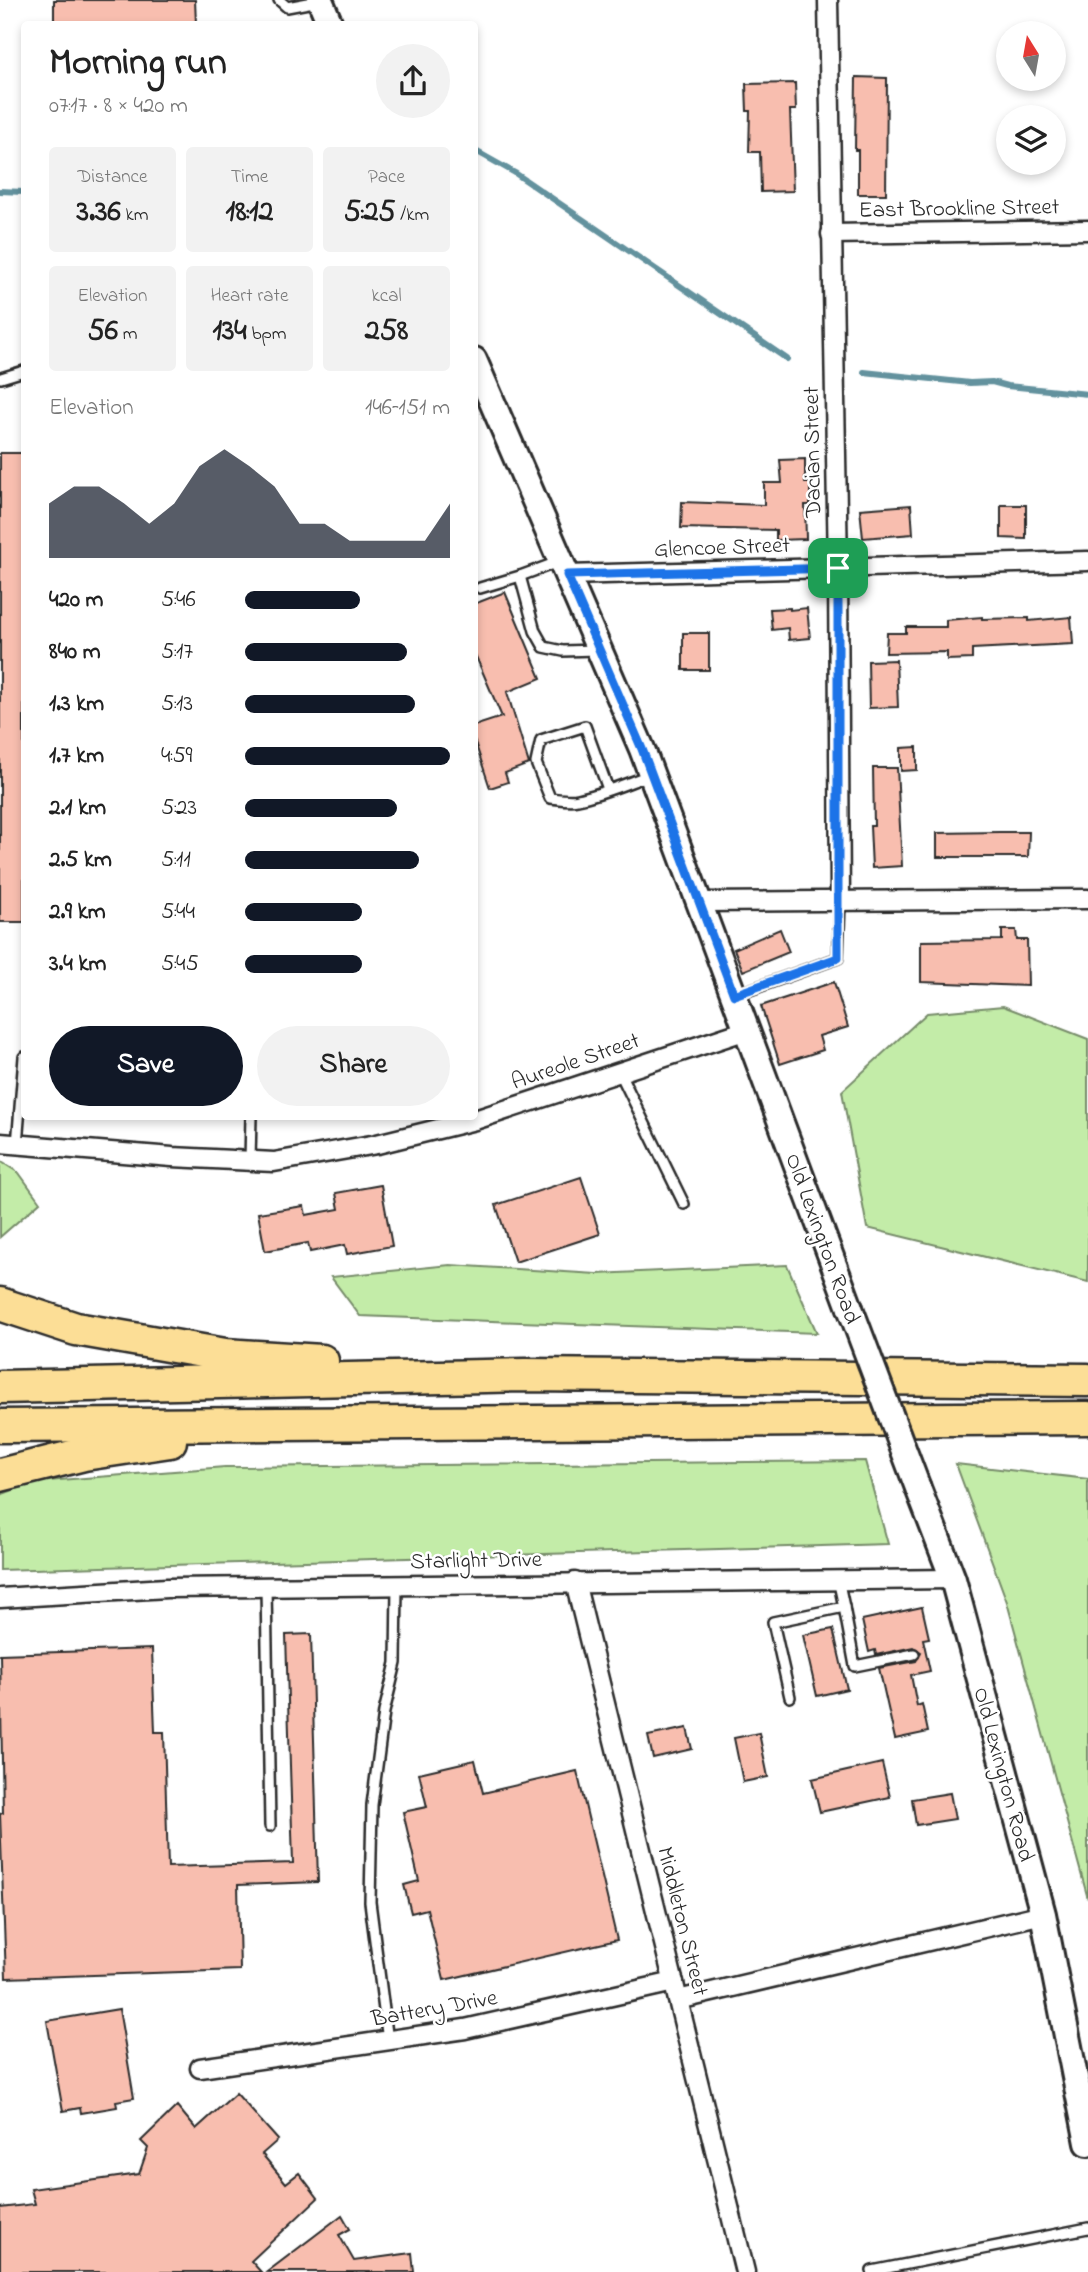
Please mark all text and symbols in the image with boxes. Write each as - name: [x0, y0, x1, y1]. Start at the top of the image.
- north arrow: [996, 21, 1066, 91]
- map controls: [996, 21, 1066, 175]
- text: Morning run: [49, 36, 227, 92]
- button: share: [376, 44, 450, 118]
- text: 07:17 · 8 × 420 m: [49, 90, 188, 123]
- button: layers: [996, 105, 1066, 175]
- text: Distance: [78, 164, 148, 191]
- text: Time: [231, 164, 268, 191]
- text: Pace: [368, 164, 405, 191]
- text: 3.36: [77, 191, 121, 235]
- text: 18:12: [226, 191, 273, 235]
- text: 5:25: [344, 191, 396, 235]
- street label: East Brookline Street: [858, 191, 1060, 228]
- text: km: [121, 202, 148, 229]
- text: /km: [396, 202, 429, 229]
- text: Elevation: [78, 283, 147, 310]
- text: Heart rate: [211, 283, 288, 310]
- text: kcal: [371, 283, 402, 310]
- text: 56: [88, 310, 118, 354]
- text: 134: [212, 310, 247, 354]
- text: 258: [365, 310, 408, 354]
- text: m: [118, 321, 137, 348]
- text: bpm: [247, 321, 287, 348]
- street label: Dacian Street: [796, 386, 831, 519]
- text: Elevation: [49, 392, 134, 425]
- text: 146–151 m: [365, 392, 450, 425]
- street label: Glencoe Street: [653, 530, 791, 567]
- pin: [808, 538, 868, 598]
- icon: arrive: [819, 549, 857, 587]
- text: 420 m: [49, 584, 103, 617]
- text: 5:46: [161, 584, 196, 617]
- text: 840 m: [49, 636, 101, 669]
- text: 5:17: [161, 636, 193, 669]
- text: 1.3 km: [49, 688, 104, 721]
- text: 5:13: [161, 688, 193, 721]
- text: 1.7 km: [49, 740, 104, 773]
- text: 4:59: [161, 740, 193, 773]
- text: 2.1 km: [49, 792, 106, 825]
- text: 5:23: [161, 792, 197, 825]
- text: 2.5 km: [49, 844, 112, 877]
- text: 5:11: [161, 844, 191, 877]
- text: 2.9 km: [49, 896, 106, 929]
- text: 5:44: [161, 896, 195, 929]
- text: 3.4 km: [49, 948, 106, 981]
- text: 5:45: [161, 948, 199, 981]
- street label: Aureole Street: [507, 1025, 645, 1100]
- button: Save: [49, 1026, 243, 1106]
- button: Share: [257, 1026, 450, 1106]
- street label: Old Lexington Road: [775, 1149, 868, 1329]
- street label: Starlight Drive: [410, 1544, 543, 1580]
- street label: Old Lexington Road: [962, 1684, 1042, 1866]
- street label: Middleton Street: [647, 1843, 716, 2000]
- street label: Battery Drive: [368, 1982, 501, 2039]

